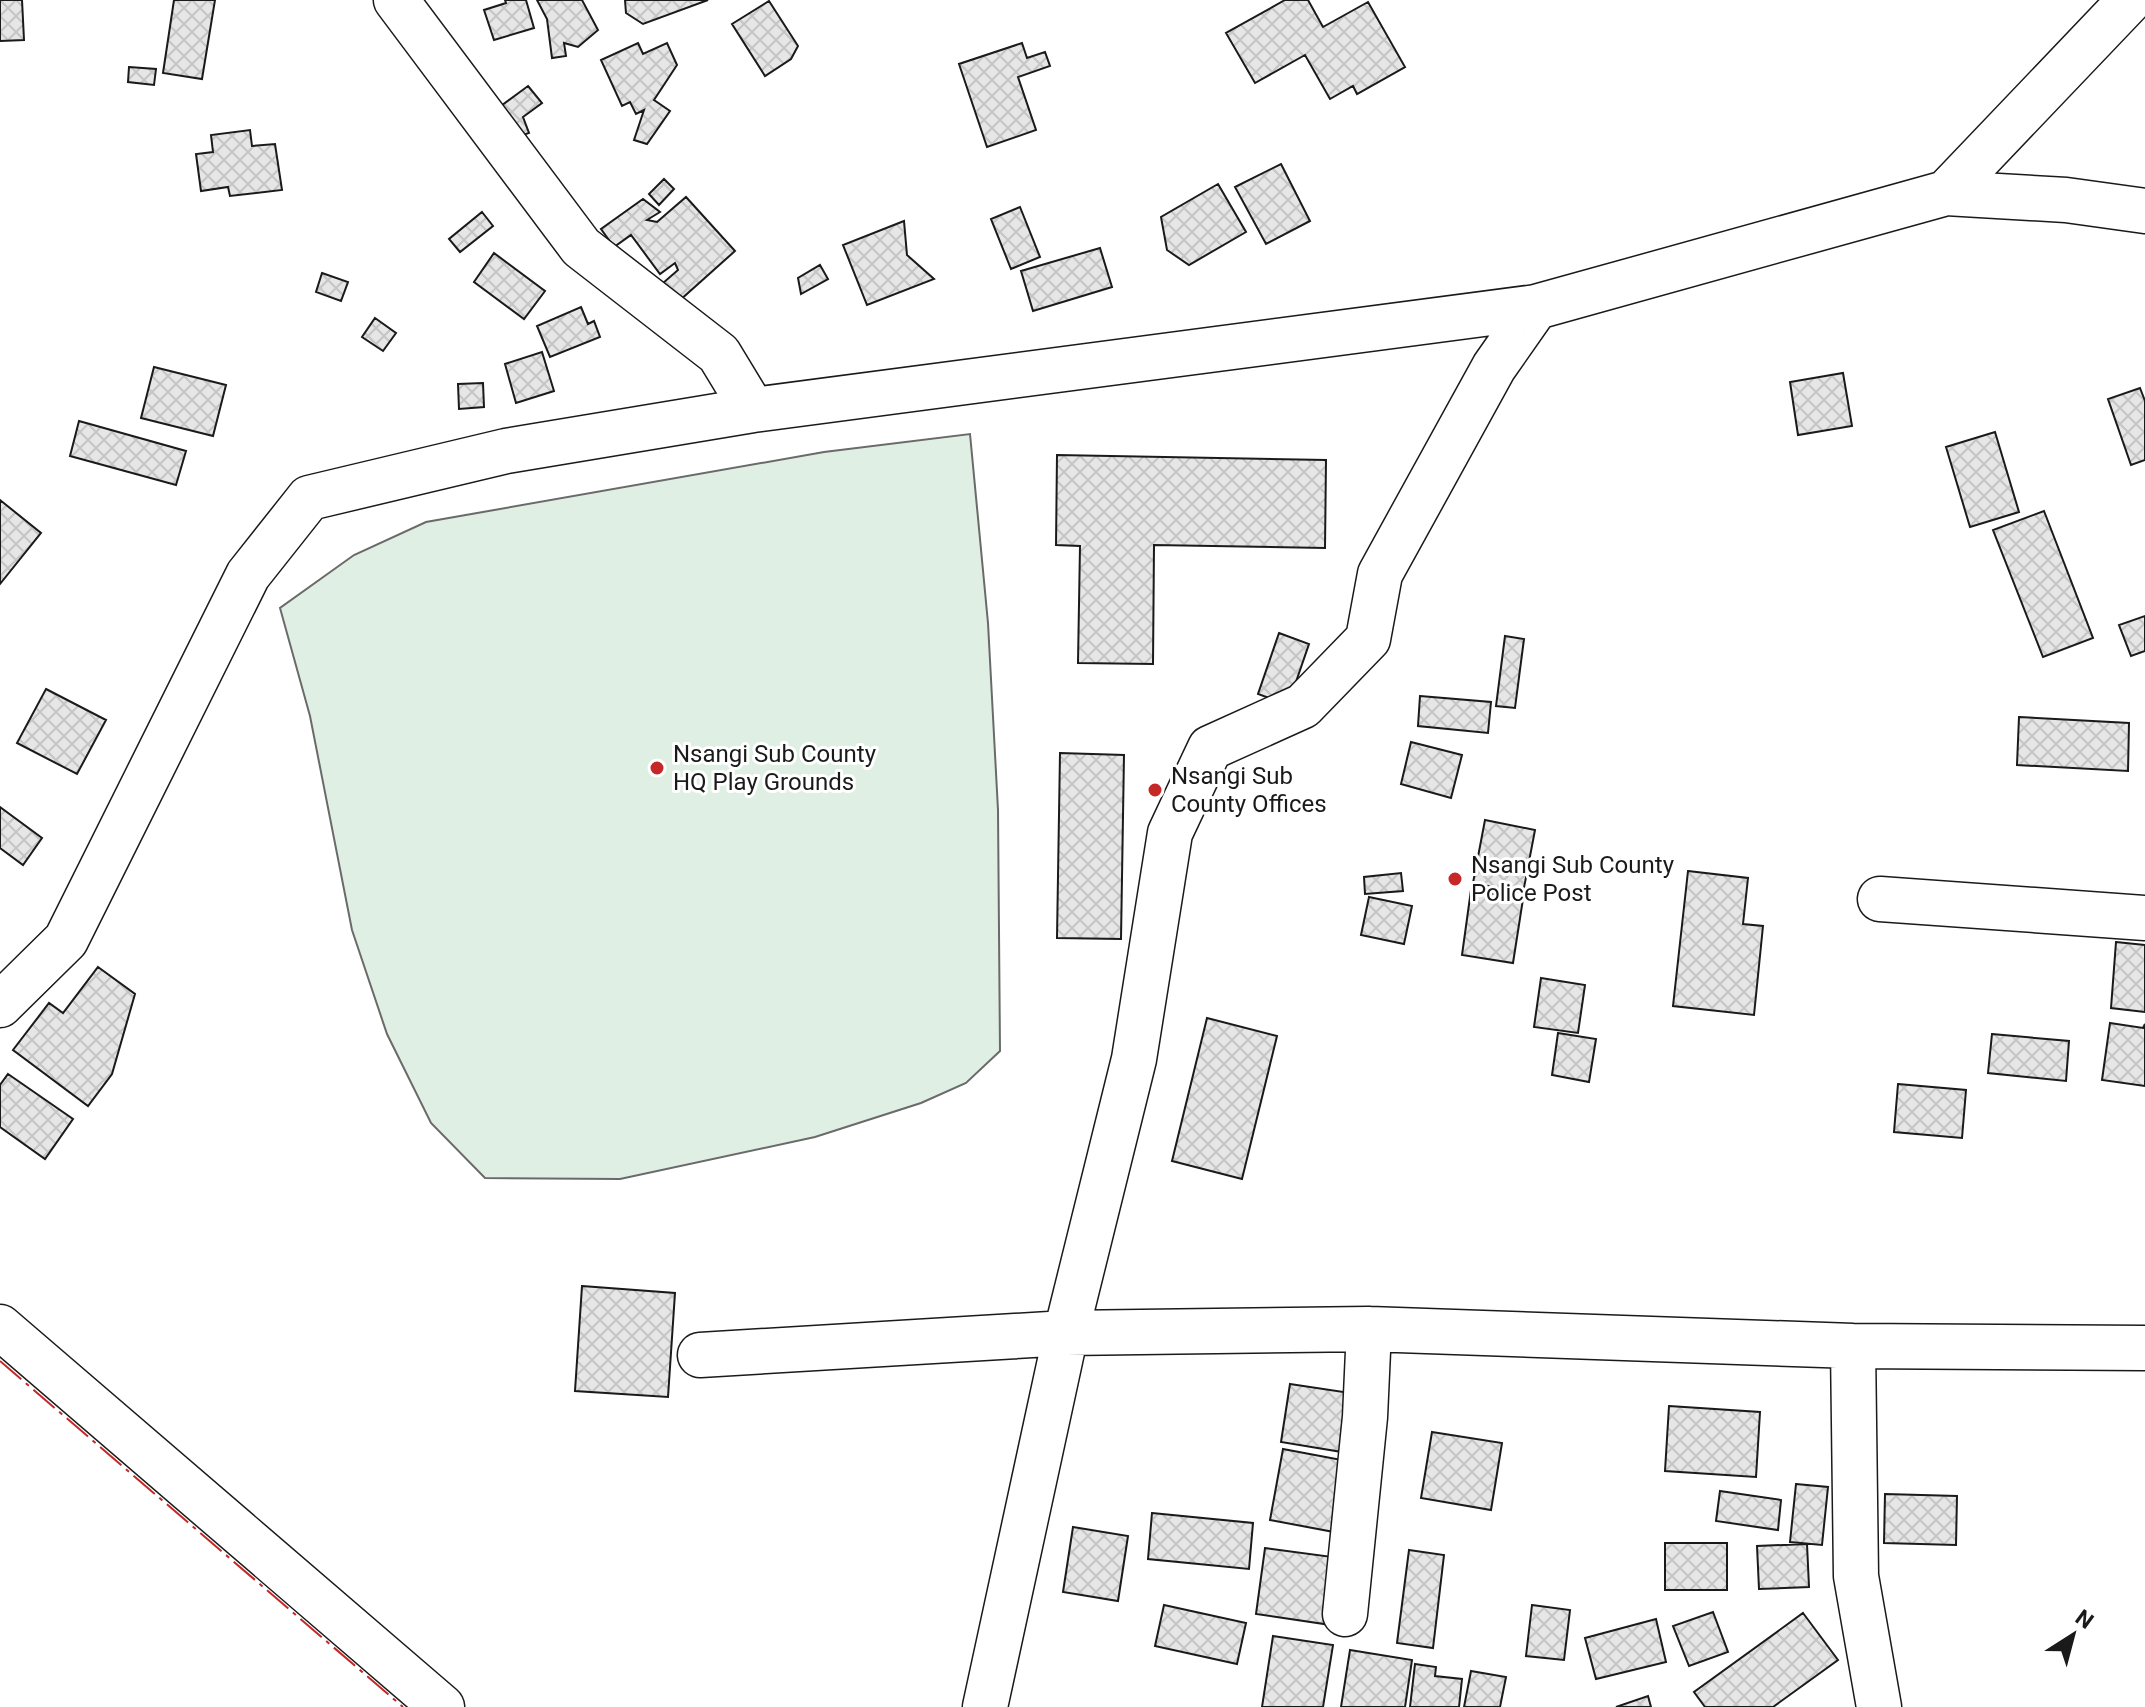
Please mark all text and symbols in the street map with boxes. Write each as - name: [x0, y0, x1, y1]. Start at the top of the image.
- place label: Nsangi Sub County HQ Play Grounds: [673, 740, 877, 796]
- marker: Nsangi Sub County HQ Play Grounds: [648, 759, 666, 777]
- place label: Nsangi Sub County Offices: [1171, 762, 1327, 818]
- marker: Nsangi Sub County Offices: [1146, 781, 1164, 799]
- place label: Nsangi Sub County Police Post: [1471, 851, 1675, 907]
- marker: Nsangi Sub County Police Post: [1446, 870, 1464, 888]
- north arrow: [2033, 1595, 2113, 1675]
- text: N: [2071, 1605, 2098, 1634]

